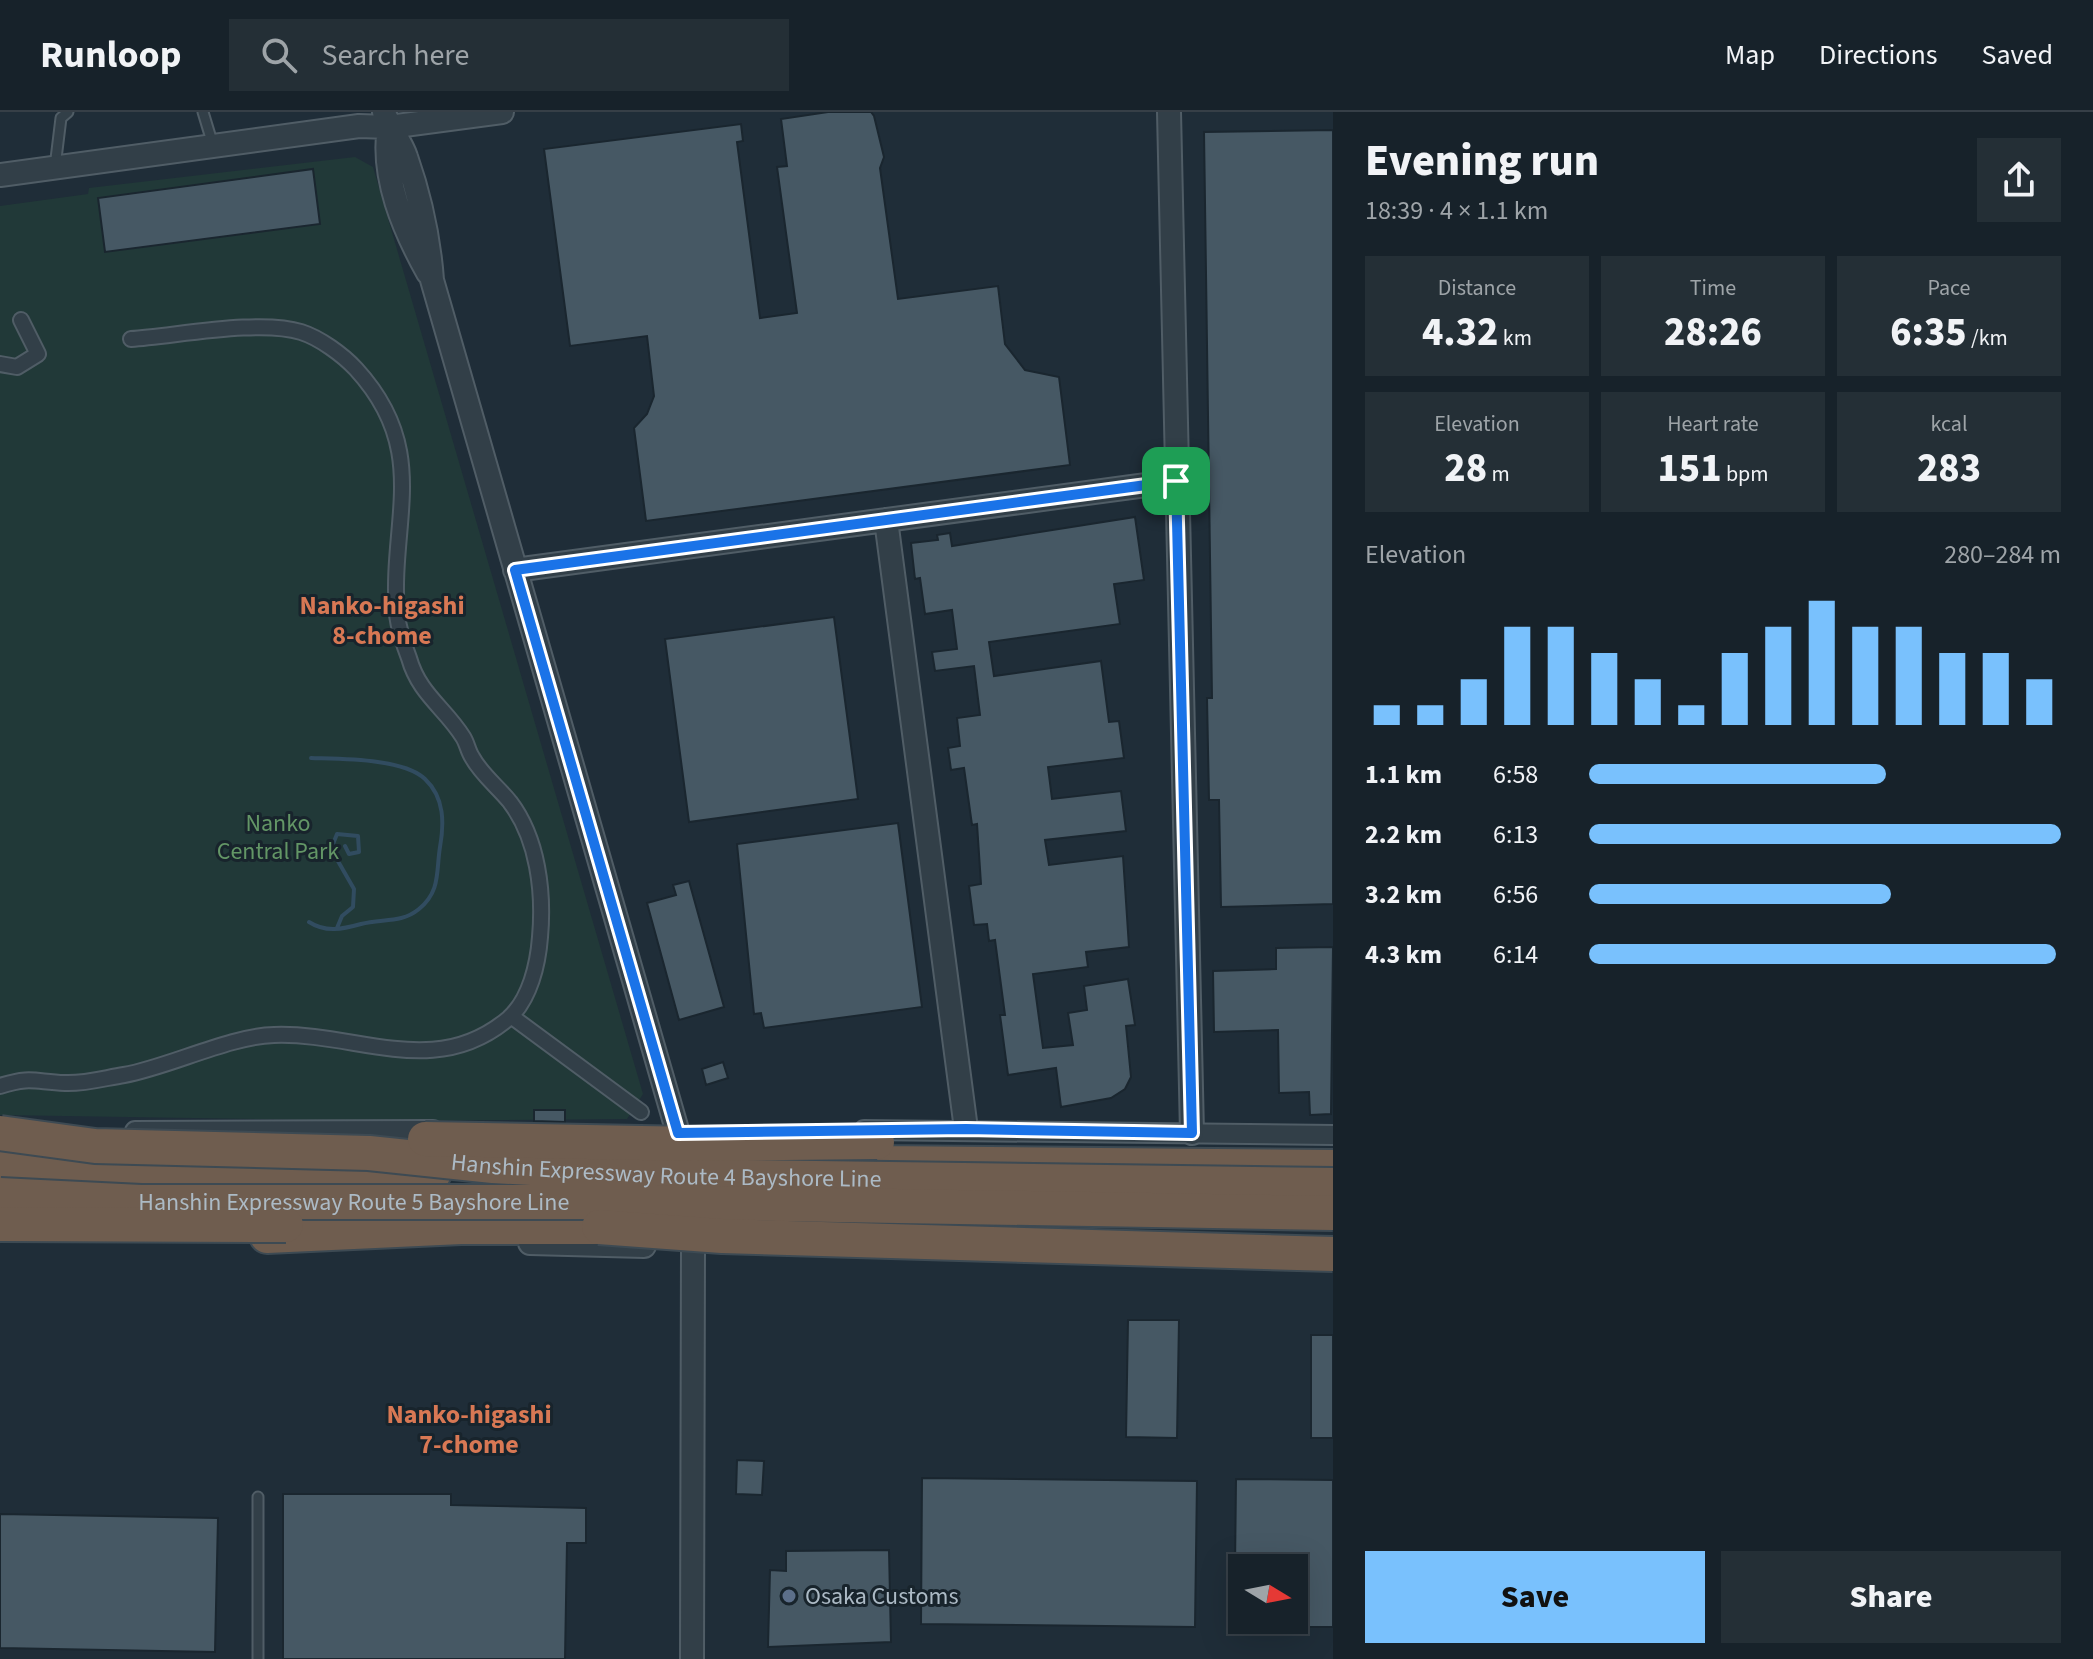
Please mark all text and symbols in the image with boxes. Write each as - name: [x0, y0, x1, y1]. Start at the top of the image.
- search box: [229, 19, 789, 91]
- text: Runloop: [40, 28, 181, 82]
- icon: search: [257, 33, 301, 77]
- text: Search here: [321, 34, 469, 77]
- text: Map: [1725, 35, 1775, 75]
- text: Directions: [1819, 35, 1938, 75]
- text: Saved: [1982, 35, 2053, 75]
- text: Evening run: [1365, 130, 1599, 193]
- button: share: [1977, 138, 2061, 222]
- text: 18:39 · 4 × 1.1 km: [1365, 192, 1548, 229]
- text: Distance: [1438, 272, 1516, 304]
- text: Time: [1690, 272, 1736, 304]
- text: Pace: [1927, 272, 1971, 304]
- text: 4.32: [1422, 304, 1498, 361]
- text: 28:26: [1664, 304, 1762, 361]
- text: 6:35: [1890, 304, 1967, 361]
- text: km: [1498, 322, 1532, 354]
- text: /km: [1967, 322, 2008, 354]
- text: Elevation: [1434, 408, 1520, 440]
- text: Heart rate: [1667, 408, 1759, 440]
- text: kcal: [1930, 408, 1968, 440]
- text: 28: [1444, 440, 1487, 497]
- text: 151: [1657, 440, 1722, 497]
- text: 283: [1917, 440, 1981, 497]
- pin: [1142, 447, 1210, 515]
- text: m: [1487, 458, 1510, 490]
- text: bpm: [1722, 458, 1769, 490]
- icon: arrive: [1154, 459, 1198, 503]
- text: Elevation: [1365, 536, 1466, 573]
- text: 280–284 m: [1944, 536, 2061, 573]
- district label: Nanko-higashi 8-chome: [299, 587, 465, 654]
- text: 1.1 km: [1365, 756, 1442, 793]
- text: 6:58: [1493, 756, 1538, 793]
- park label: Nanko Central Park: [217, 806, 339, 869]
- text: 2.2 km: [1365, 816, 1442, 853]
- text: 6:13: [1493, 816, 1538, 853]
- text: 3.2 km: [1365, 876, 1442, 913]
- text: 6:56: [1493, 876, 1538, 913]
- text: 4.3 km: [1365, 936, 1442, 973]
- text: 6:14: [1493, 936, 1538, 973]
- street label: Hanshin Expressway Route 4 Bayshore Line: [449, 1144, 882, 1196]
- street label: Hanshin Expressway Route 5 Bayshore Line: [138, 1185, 569, 1220]
- district label: Nanko-higashi 7-chome: [386, 1396, 552, 1463]
- button: Save: [1365, 1551, 1705, 1643]
- button: Share: [1721, 1551, 2061, 1643]
- north arrow: [1228, 1554, 1308, 1634]
- map controls: [1228, 1554, 1308, 1634]
- place label: Osaka Customs: [805, 1579, 958, 1614]
- marker: Osaka Customs: [780, 1587, 798, 1605]

